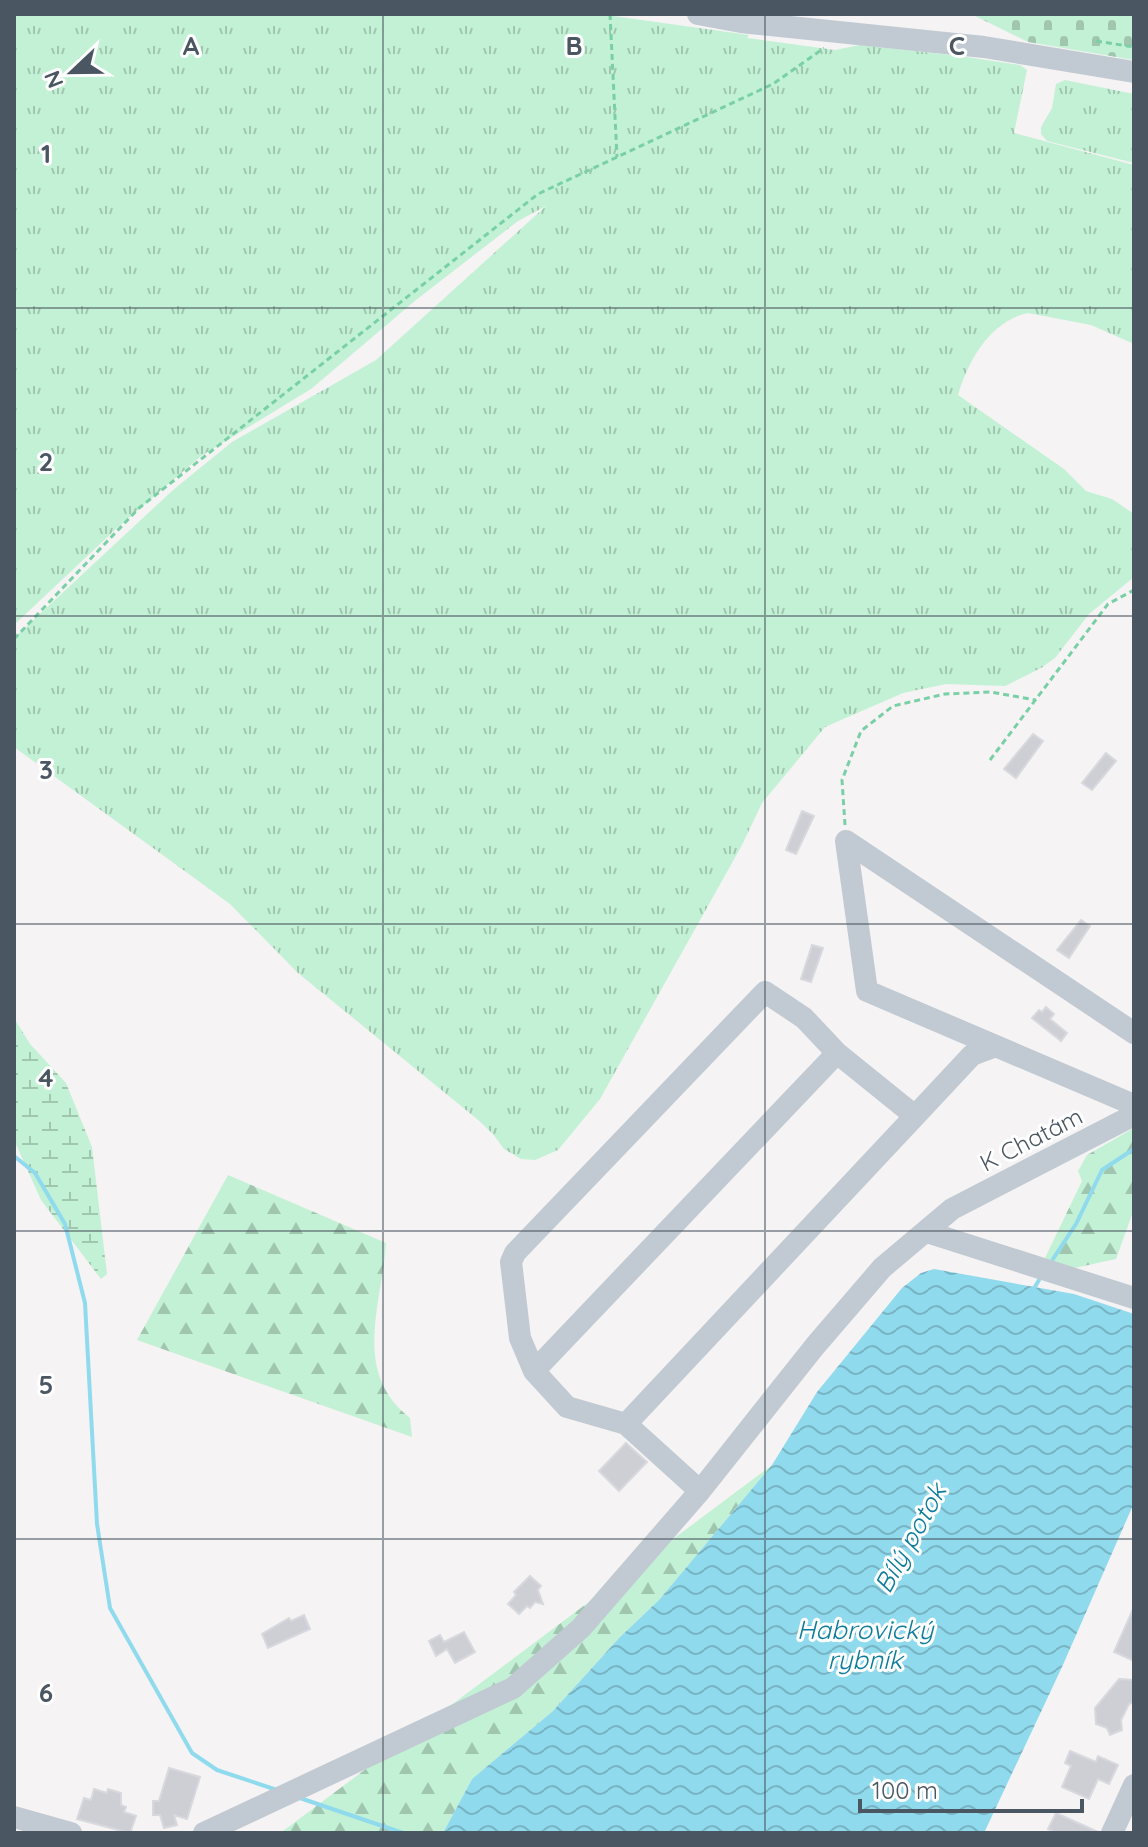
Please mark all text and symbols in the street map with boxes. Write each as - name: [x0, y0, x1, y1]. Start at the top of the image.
- text: A: [183, 29, 200, 62]
- text: B: [565, 29, 583, 62]
- text: C: [949, 29, 965, 62]
- north arrow: [32, 32, 112, 112]
- text: N: [37, 67, 69, 92]
- text: 1: [41, 137, 51, 170]
- text: 2: [39, 445, 53, 478]
- text: 3: [39, 753, 53, 786]
- text: 4: [38, 1061, 54, 1094]
- street label: K Chatám: [975, 1100, 1087, 1178]
- text: 5: [39, 1368, 53, 1401]
- water label: Bílý potok: [867, 1476, 954, 1598]
- water label: Habrovický rybník: [797, 1613, 935, 1676]
- text: 6: [39, 1676, 53, 1709]
- scale bar: [860, 1763, 1082, 1813]
- text: 100 m: [872, 1775, 938, 1805]

